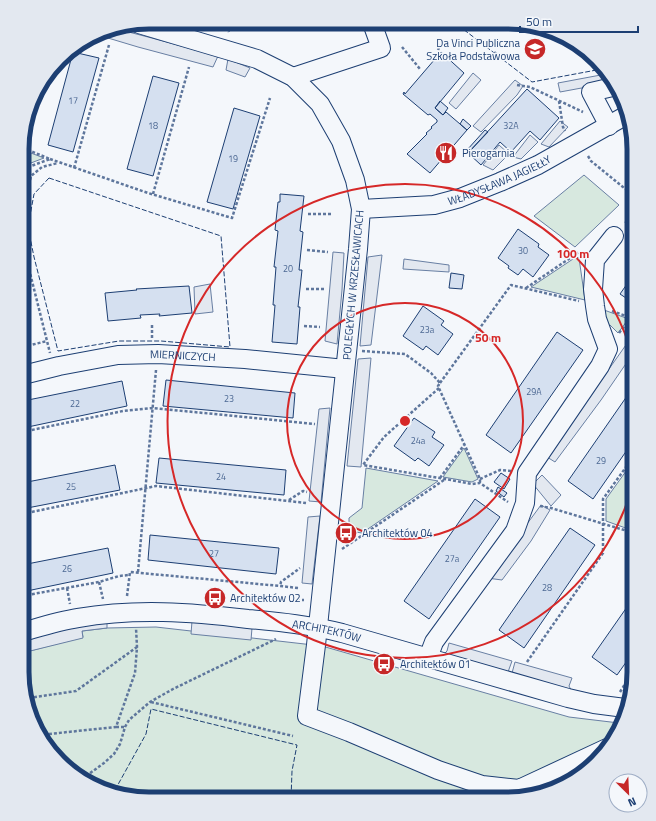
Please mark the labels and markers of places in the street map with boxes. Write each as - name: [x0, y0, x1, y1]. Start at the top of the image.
- place label: Da Vinci Publiczna Szkoła Podstawowa: [426, 35, 520, 64]
- school or university icon: Da Vinci Publiczna Szkoła Podstawowa: [522, 36, 548, 62]
- restaurant icon: Pierogarnia: [433, 140, 459, 166]
- place label: Pierogarnia: [462, 145, 515, 161]
- centre of rings: [398, 414, 412, 428]
- bus stop icon: Architektów 04: [333, 520, 359, 546]
- place label: Architektów 04: [362, 525, 433, 541]
- bus stop icon: Architektów 02: [202, 585, 228, 611]
- place label: Architektów 02: [230, 590, 301, 606]
- bus stop icon: Architektów 01: [371, 651, 397, 677]
- place label: Architektów 01: [400, 656, 471, 672]

